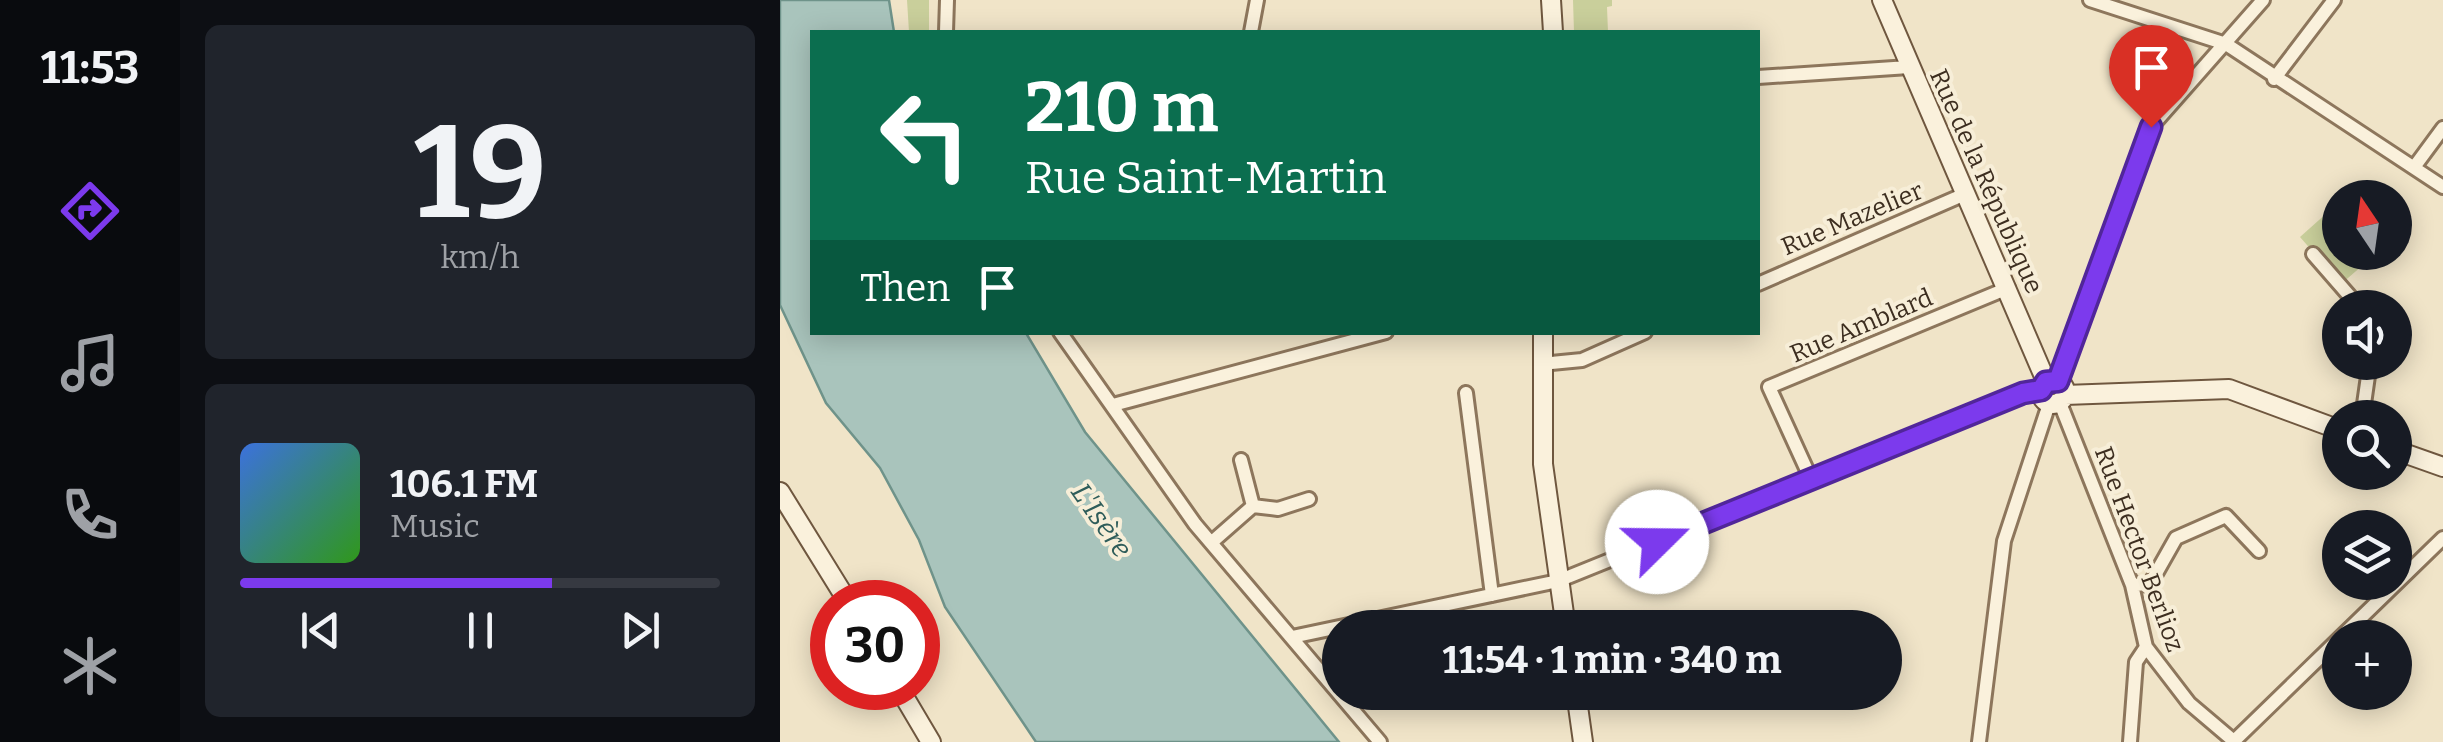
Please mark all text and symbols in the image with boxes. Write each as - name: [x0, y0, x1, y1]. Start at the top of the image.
- pin: [2109, 25, 2194, 128]
- icon: arrive: [2124, 40, 2179, 95]
- text: 11:53: [41, 41, 139, 95]
- street label: Rue de la République: [1923, 65, 2049, 298]
- text: 210 m: [1025, 66, 1218, 150]
- icon: left: [860, 70, 990, 200]
- text: 19: [414, 95, 547, 251]
- text: Rue Saint-Martin: [1025, 151, 1387, 205]
- icon: directions: [55, 176, 125, 246]
- street label: Rue Mazelier: [1777, 176, 1928, 262]
- north arrow: [2322, 180, 2412, 270]
- map controls: [2322, 180, 2412, 710]
- text: km/h: [440, 238, 520, 276]
- icon: arrive: [970, 260, 1025, 315]
- text: Then: [860, 265, 950, 311]
- street label: Rue Amblard: [1786, 282, 1937, 369]
- button: sound: [2322, 290, 2412, 380]
- icon: music: [55, 328, 125, 398]
- button: search: [2322, 400, 2412, 490]
- street label: Rue Hector Berlioz: [2088, 443, 2190, 656]
- text: 106.1 FM: [390, 461, 538, 507]
- water label: L'Isère: [1064, 477, 1139, 564]
- icon: phone: [55, 480, 125, 550]
- position arrow: [1605, 490, 1709, 594]
- text: Music: [390, 507, 480, 545]
- button: layers: [2322, 510, 2412, 600]
- speed limit sign: 30: [810, 580, 940, 710]
- icon: previous: [293, 603, 348, 658]
- icon: pause: [453, 603, 508, 658]
- icon: next: [613, 603, 668, 658]
- button: +: [2322, 620, 2412, 710]
- icon: climate: [55, 631, 125, 701]
- text: 11:54 · 1 min · 340 m: [1443, 637, 1782, 683]

